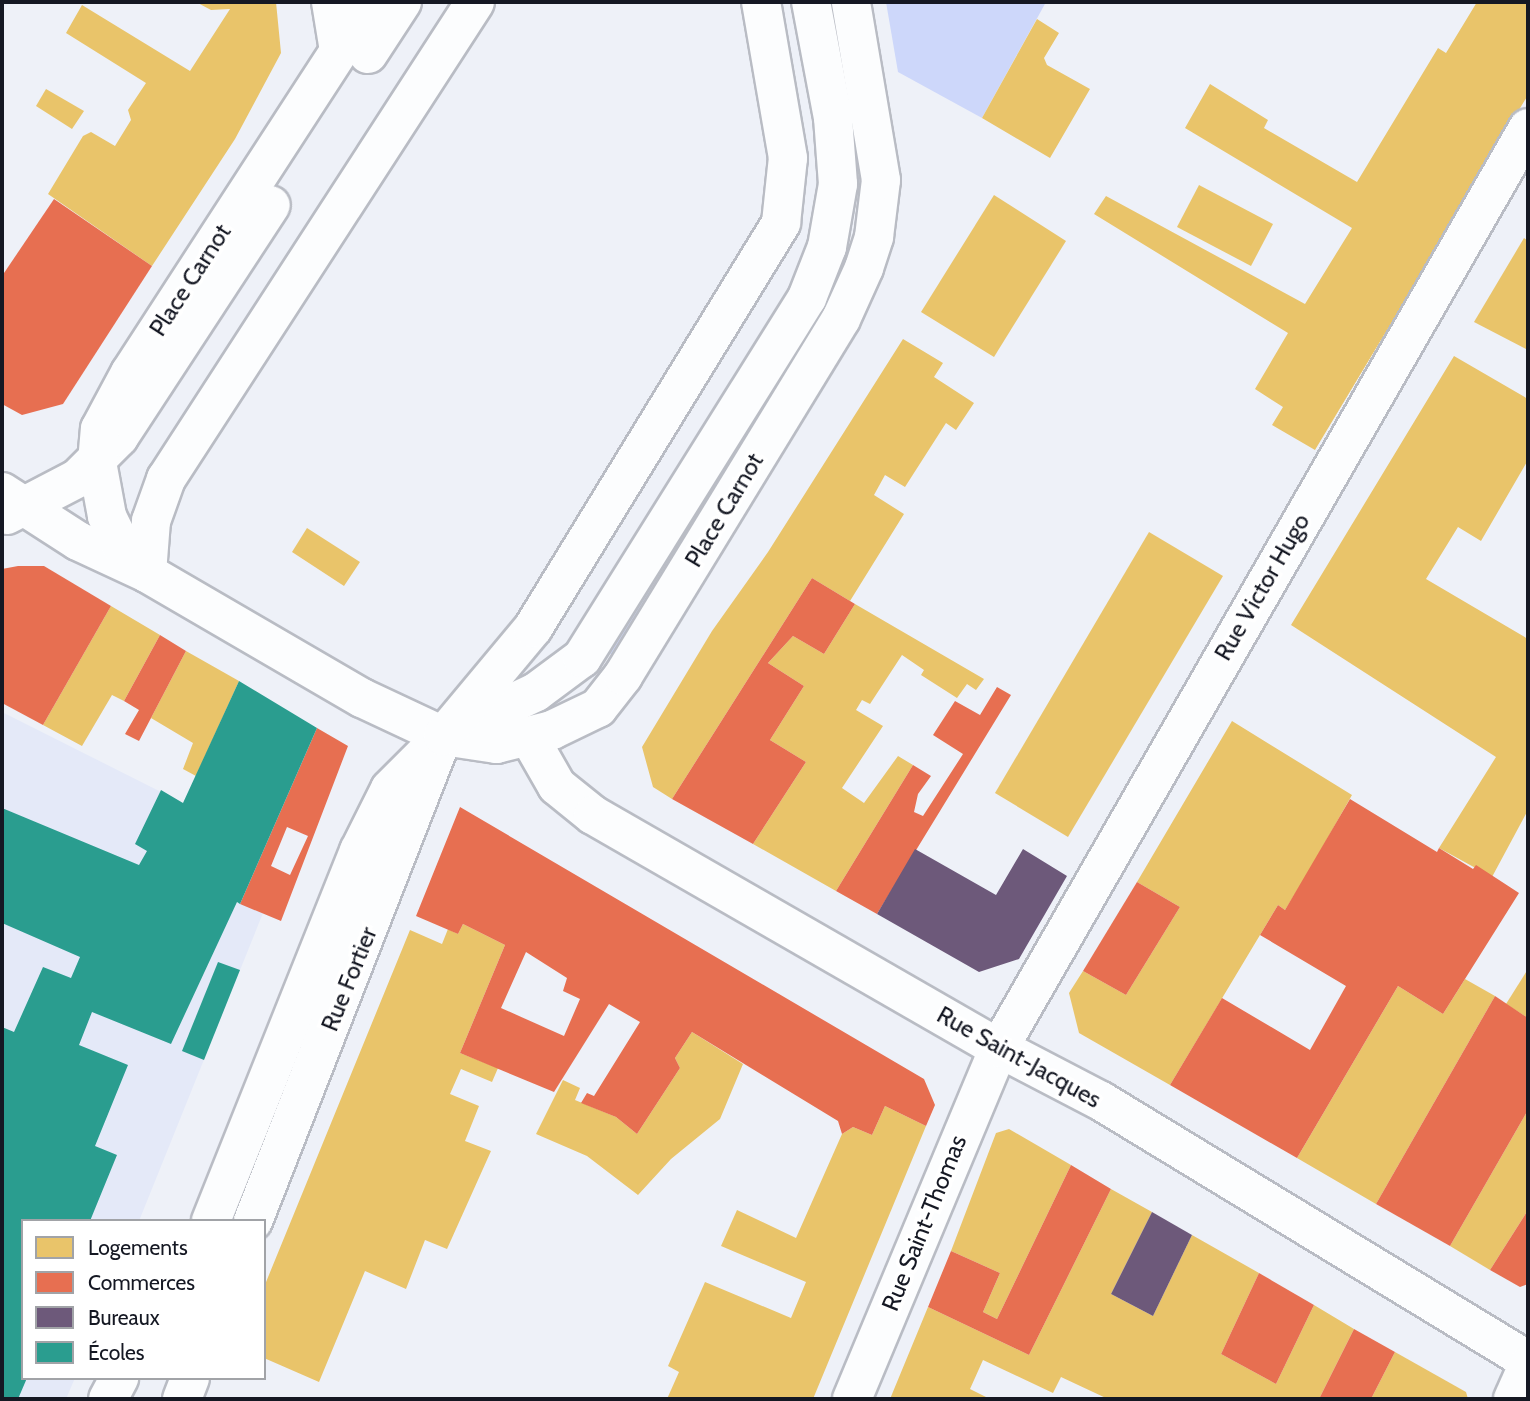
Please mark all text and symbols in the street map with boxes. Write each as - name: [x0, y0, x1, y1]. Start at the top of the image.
- street label: Place Carnot: [143, 219, 237, 341]
- street label: Place Carnot: [679, 448, 769, 572]
- street label: Rue Victor Hugo: [1208, 508, 1316, 666]
- street label: Rue Fortier: [315, 923, 383, 1035]
- street label: Rue Saint-Jacques: [932, 1000, 1106, 1114]
- street label: Rue Saint-Thomas: [876, 1131, 972, 1315]
- legend: [21, 1219, 266, 1380]
- text: Logements: [88, 1235, 188, 1260]
- text: Commerces: [88, 1270, 195, 1295]
- text: Bureaux: [88, 1305, 160, 1330]
- text: Écoles: [88, 1340, 145, 1365]

